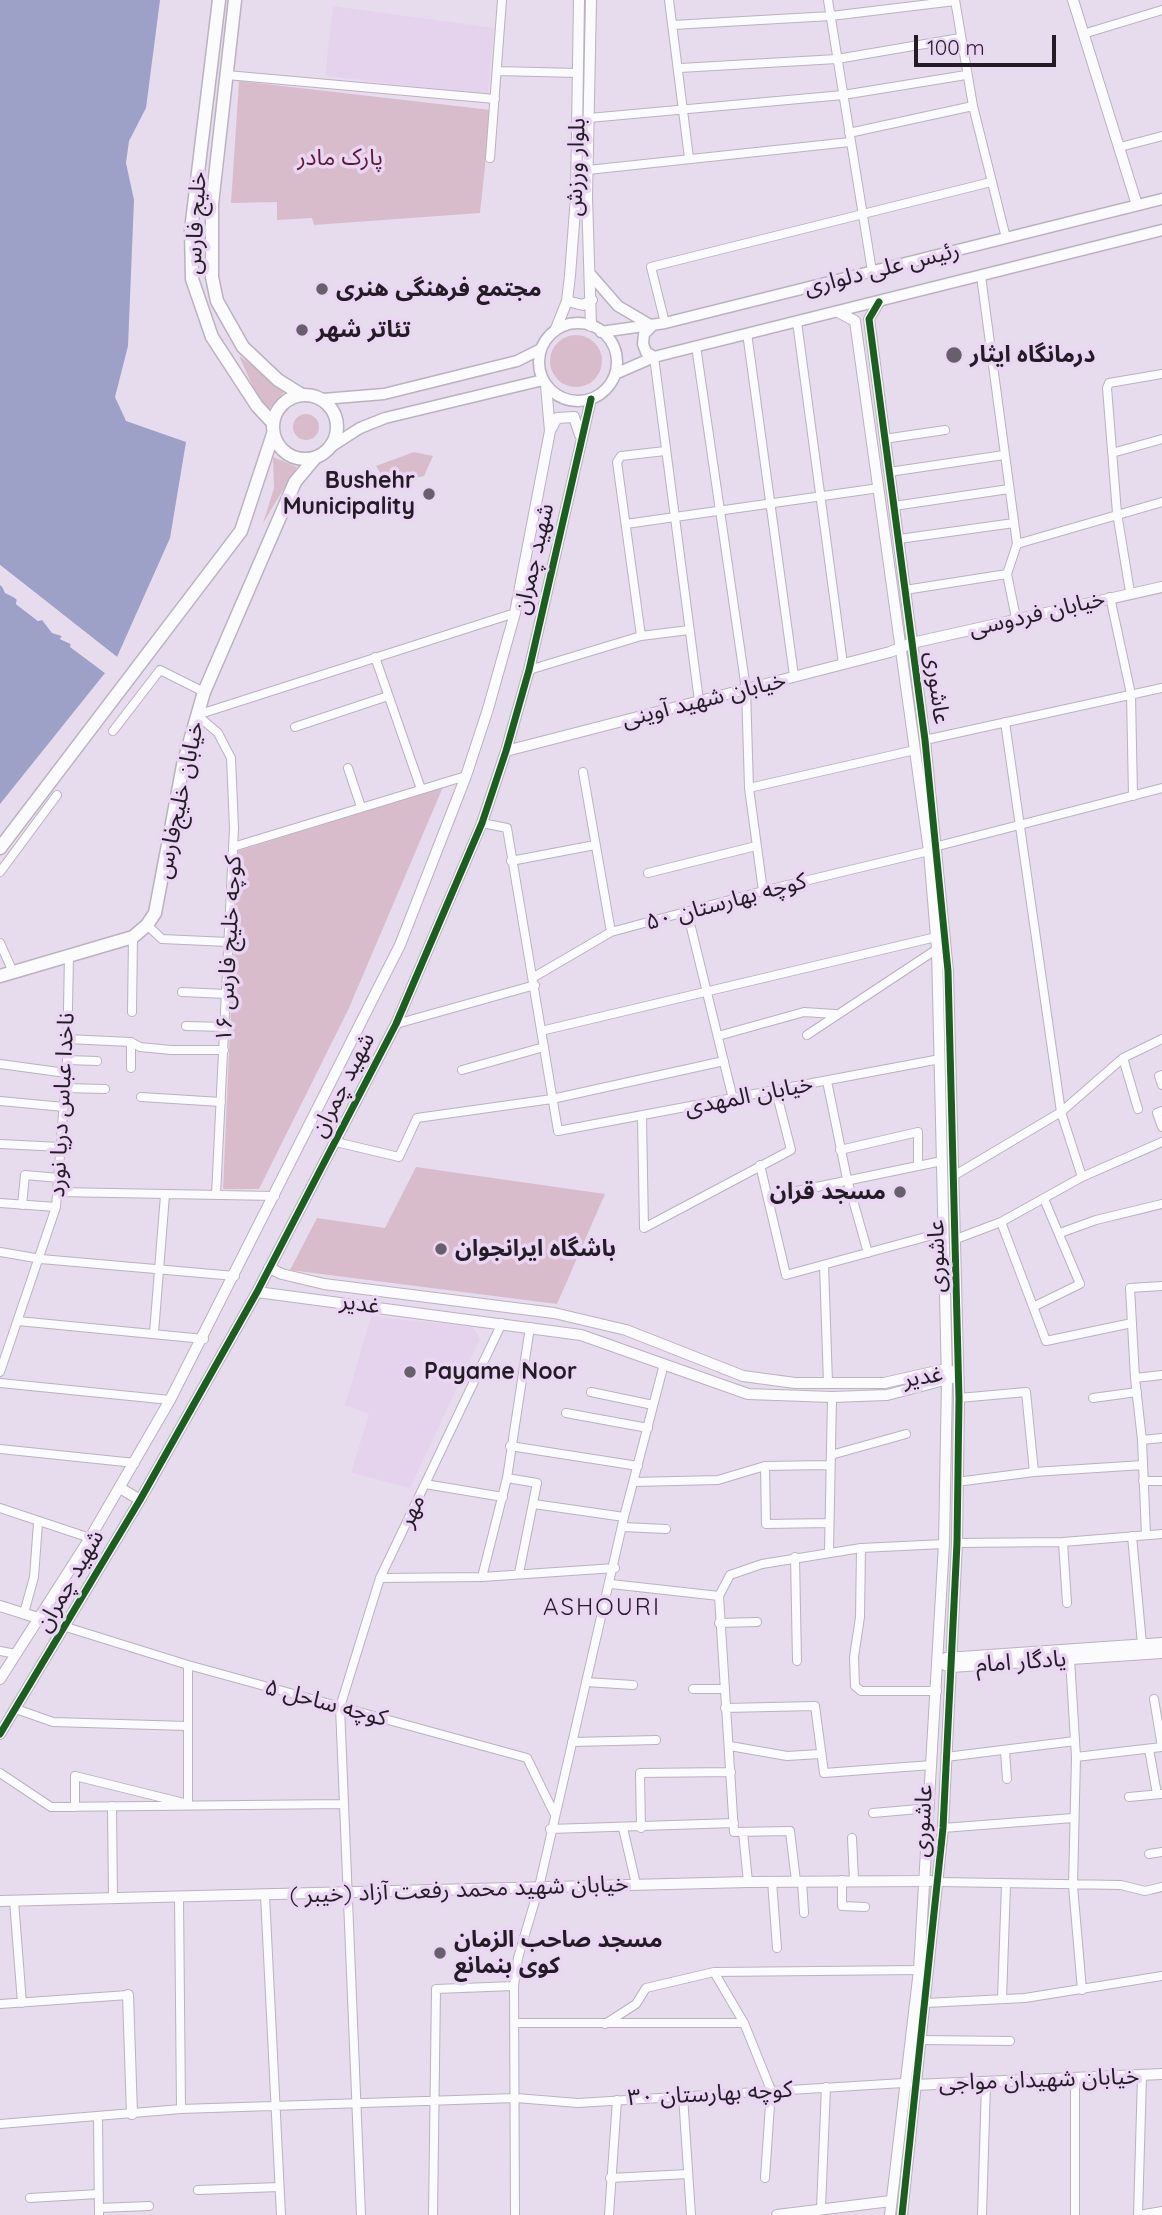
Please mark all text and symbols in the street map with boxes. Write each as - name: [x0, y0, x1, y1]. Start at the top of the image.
- scale bar: [917, 21, 1059, 65]
- text: 100 m: [927, 34, 985, 60]
- street label: بلوار ورزش: [560, 117, 592, 217]
- park label: پارک مادر: [297, 144, 383, 172]
- street label: خلیج فارس: [180, 171, 212, 275]
- street label: رئیس علی دلواری: [802, 236, 962, 302]
- place label: مجتمع فرهنگی هنری: [336, 275, 542, 303]
- marker: مجتمع فرهنگی هنری: [314, 281, 330, 297]
- place label: تئاتر شهر: [316, 316, 411, 344]
- marker: تئاتر شهر: [294, 322, 310, 338]
- place label: درمانگاه ایثار: [970, 341, 1095, 369]
- marker: درمانگاه ایثار: [944, 345, 964, 365]
- place label: Bushehr Municipality: [283, 467, 415, 521]
- marker: Bushehr Municipality: [421, 486, 437, 502]
- street label: شهید چمران: [508, 501, 560, 617]
- street label: خیابان فردوسی: [966, 585, 1108, 643]
- street label: عاشوری: [919, 650, 955, 726]
- street label: خیابان شهید آوینی: [619, 666, 789, 734]
- street label: خیابان خلیج‌فارس: [150, 719, 210, 881]
- street label: کوچه خلیج فارس ۱۶: [210, 855, 248, 1043]
- street label: کوچه بهارستان ۵۰: [643, 867, 809, 937]
- street label: ناخدا عباس دریا نورد: [43, 1012, 81, 1198]
- street label: شهید چمران: [305, 1028, 381, 1142]
- street label: خیابان المهدی: [683, 1070, 815, 1122]
- place label: مسجد قران: [770, 1178, 886, 1206]
- marker: مسجد قران: [892, 1184, 908, 1200]
- street label: عاشوری: [923, 1219, 951, 1293]
- place label: باشگاه ایرانجوان: [455, 1235, 616, 1263]
- marker: باشگاه ایرانجوان: [433, 1241, 449, 1257]
- street label: غدیر: [338, 1288, 382, 1320]
- place label: Payame Noor: [424, 1358, 577, 1386]
- street label: غدیر: [901, 1360, 945, 1394]
- marker: Payame Noor: [402, 1364, 418, 1380]
- street label: مهر: [393, 1490, 431, 1532]
- street label: شهید چمران: [30, 1525, 110, 1637]
- district label: ASHOURI: [544, 1594, 660, 1622]
- street label: یادگار امام: [975, 1645, 1067, 1679]
- street label: کوچه ساحل ۵: [262, 1673, 390, 1733]
- street label: عاشوری: [907, 1784, 939, 1858]
- street label: ( خیبر) خیابان شهید محمد رفعت آزاد: [289, 1870, 629, 1910]
- place label: مسجد صاحب الزمان کوی بنمانع: [454, 1926, 663, 1980]
- marker: مسجد صاحب الزمان کوی بنمانع: [432, 1945, 448, 1961]
- street label: خیابان شهیدان مواجی: [938, 2063, 1140, 2097]
- street label: کوچه بهارستان ۳۰: [627, 2076, 793, 2112]

